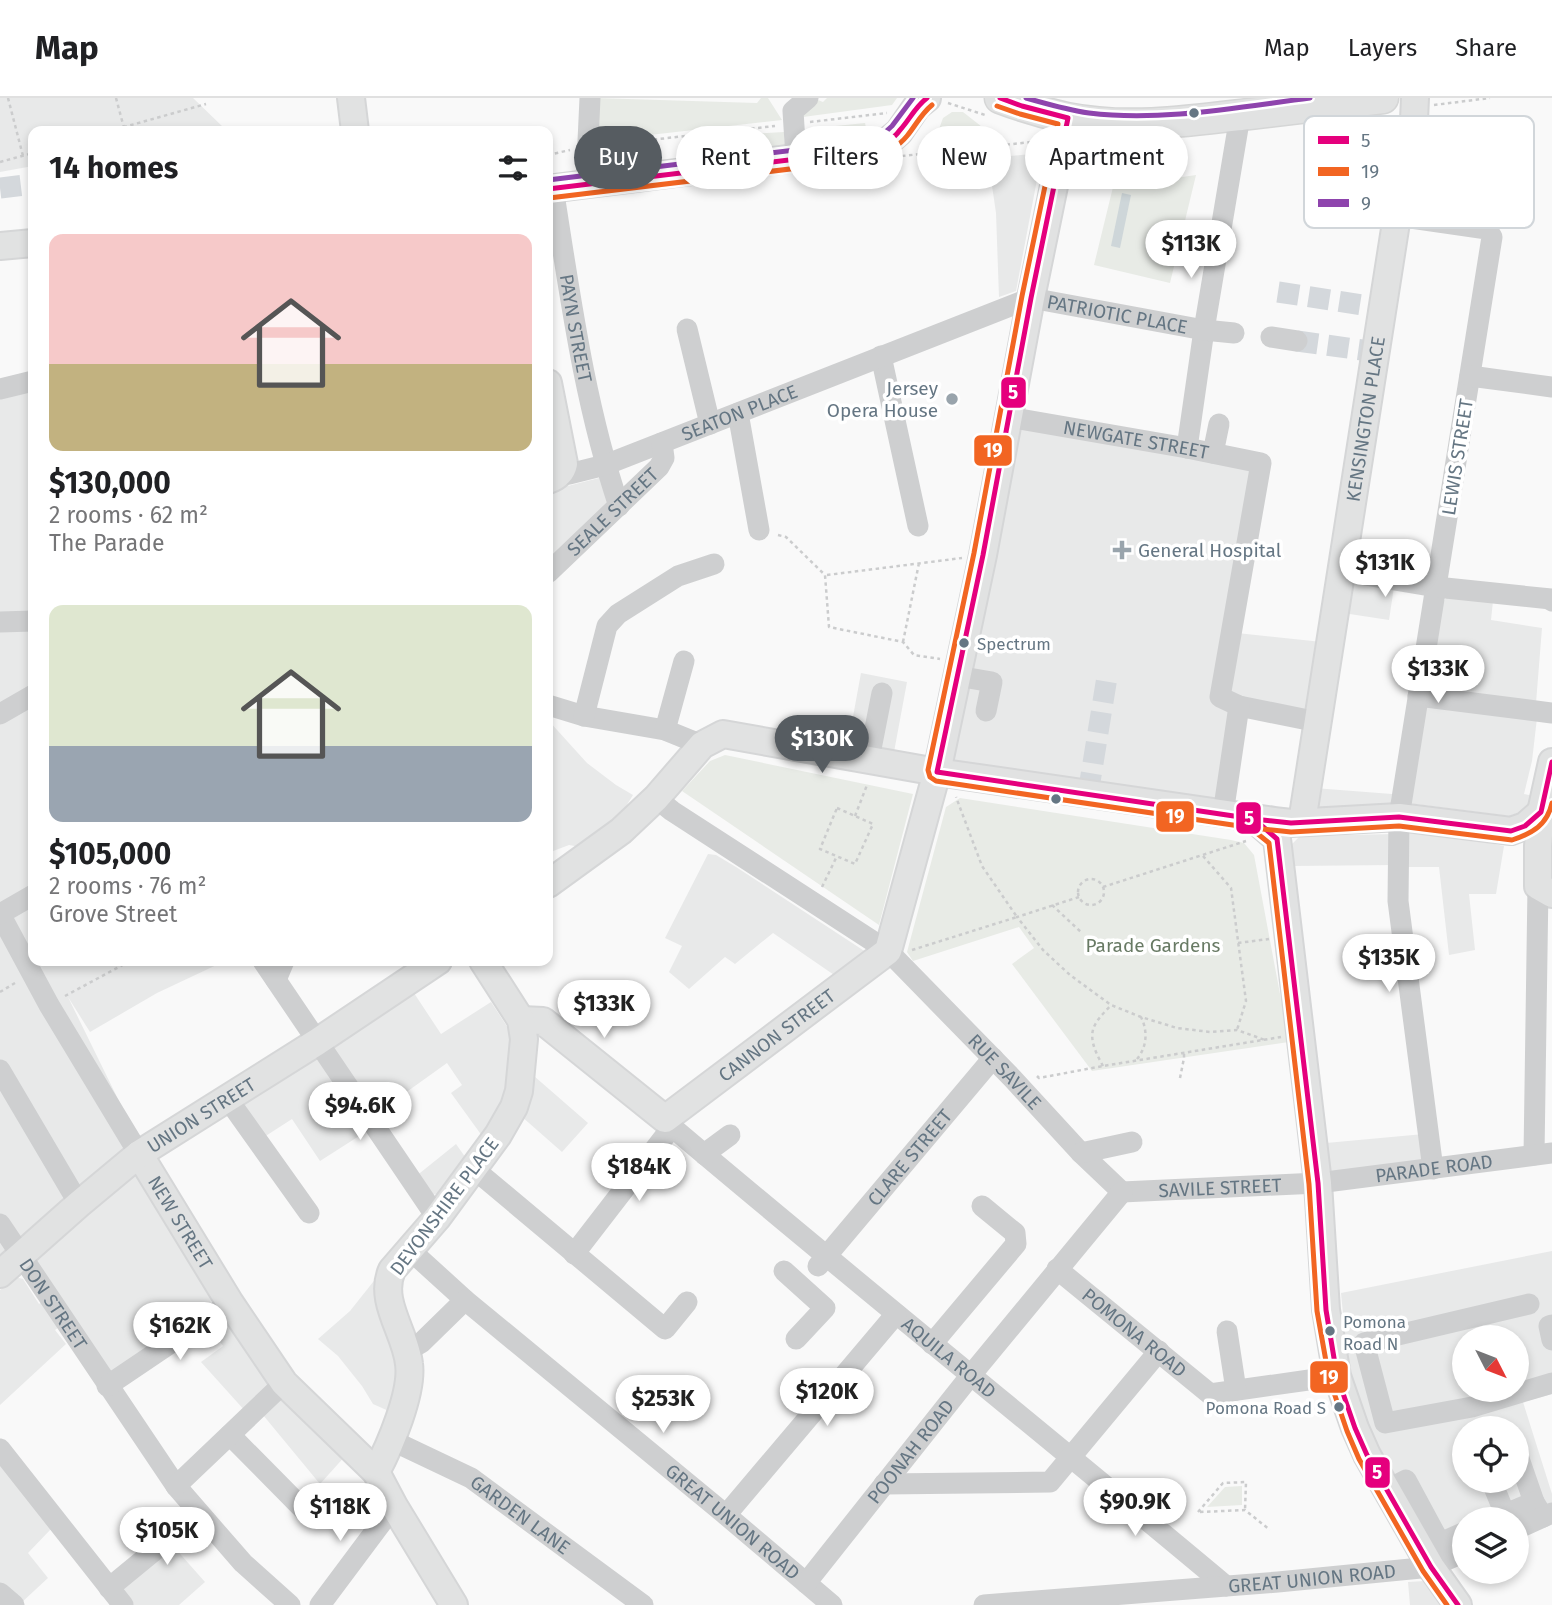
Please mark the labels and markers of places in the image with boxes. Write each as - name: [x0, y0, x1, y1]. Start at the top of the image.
- unlabelled marker: [1187, 106, 1201, 120]
- pin: $113K: [1142, 220, 1240, 280]
- place label: Jersey Opera House: [827, 377, 939, 422]
- marker: Jersey Opera House: [944, 391, 960, 407]
- place label: General Hospital: [1138, 539, 1282, 562]
- marker: General Hospital: [1112, 540, 1132, 560]
- pin: $131K: [1336, 540, 1434, 599]
- place label: Spectrum: [977, 634, 1051, 655]
- marker: Spectrum: [957, 636, 971, 650]
- pin: $133K: [1389, 646, 1487, 705]
- pin: $130K: [773, 716, 871, 775]
- unlabelled marker: [1049, 792, 1063, 806]
- pin: $135K: [1340, 934, 1438, 994]
- pin: $133K: [555, 981, 653, 1040]
- pin: $94.6K: [303, 1082, 417, 1142]
- pin: $184K: [590, 1144, 688, 1203]
- pin: $162K: [131, 1302, 229, 1362]
- place label: Pomona Road N: [1343, 1312, 1406, 1355]
- marker: Pomona Road N: [1323, 1324, 1337, 1338]
- pin: $120K: [778, 1368, 876, 1428]
- pin: $253K: [614, 1376, 712, 1435]
- place label: Pomona Road S: [1206, 1398, 1326, 1419]
- marker: Pomona Road S: [1332, 1400, 1346, 1414]
- pin: $90.9K: [1078, 1478, 1192, 1538]
- pin: $118K: [291, 1484, 389, 1543]
- pin: $105K: [118, 1508, 216, 1567]

